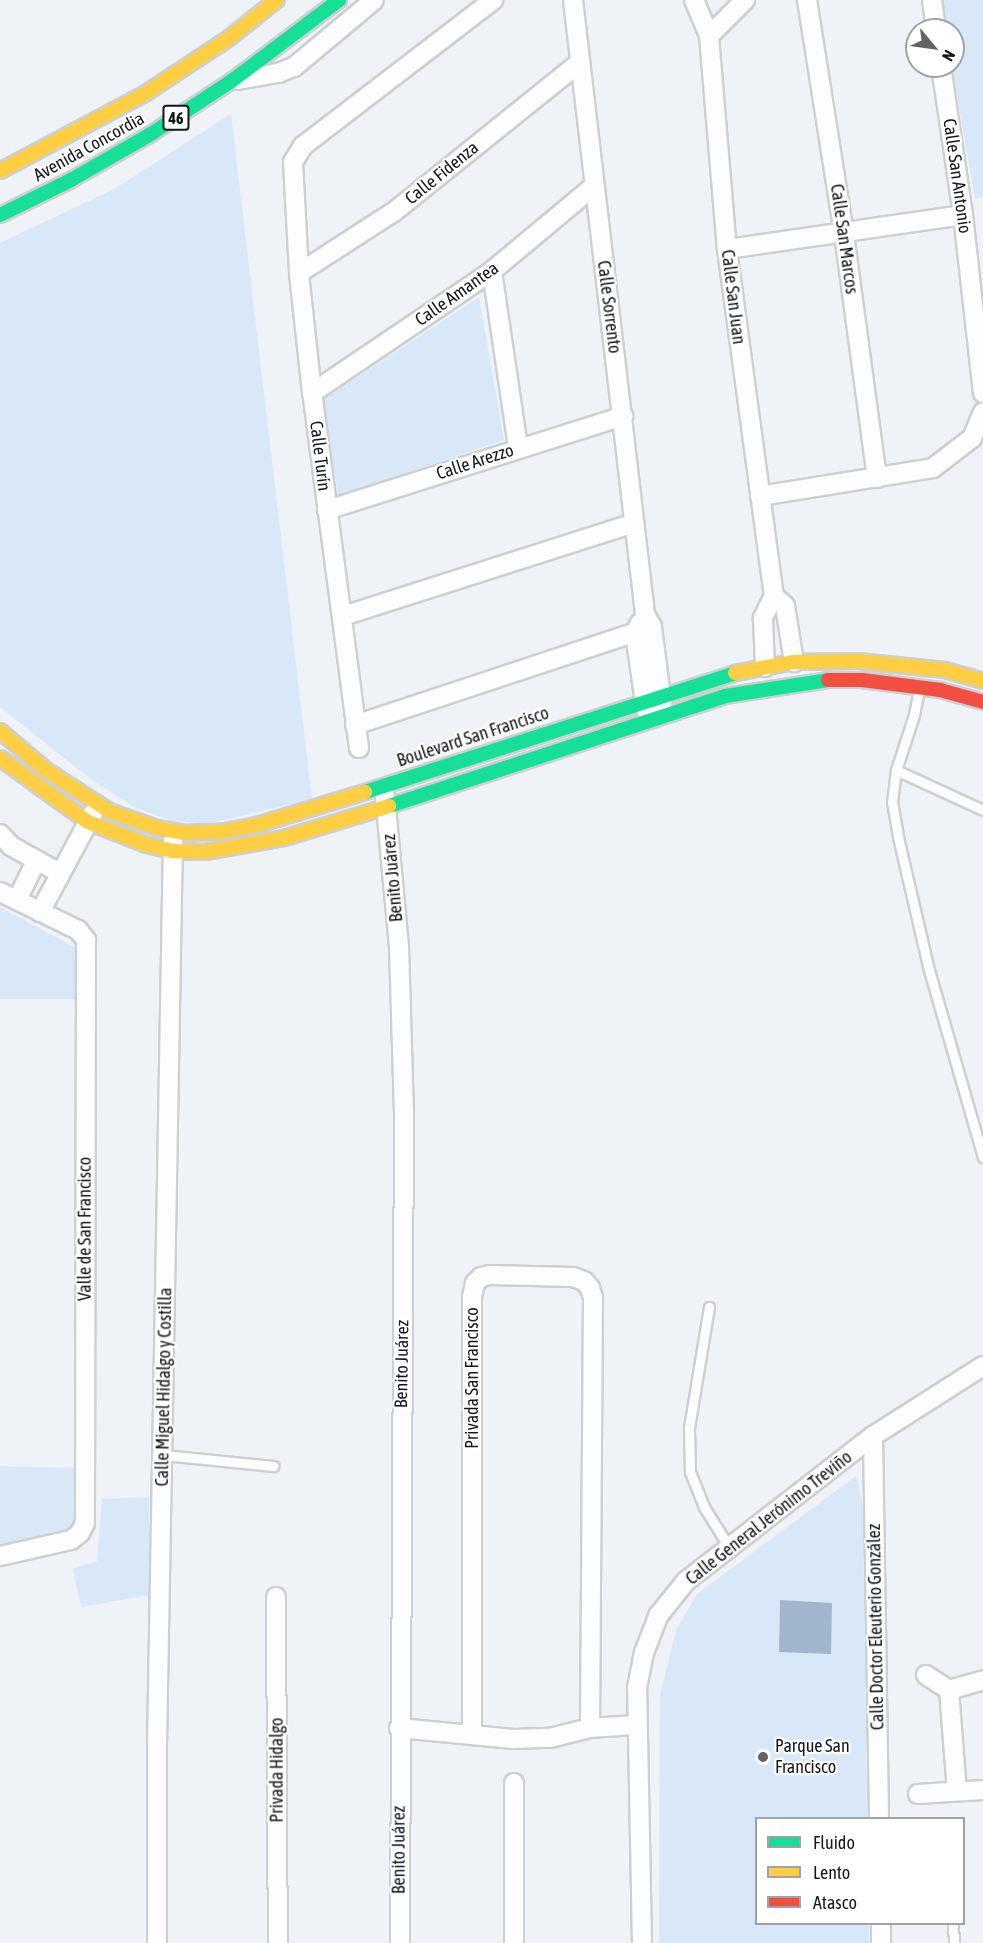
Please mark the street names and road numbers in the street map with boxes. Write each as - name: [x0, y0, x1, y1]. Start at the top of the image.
- road number: 46: [161, 105, 191, 131]
- street label: Avenida Concordia: [30, 108, 148, 186]
- street label: Calle San Antonio: [938, 117, 976, 235]
- street label: Calle Fidenza: [401, 137, 483, 209]
- street label: Calle San Marcos: [826, 183, 862, 295]
- street label: Calle San Juan: [716, 248, 750, 346]
- street label: Calle Amantea: [411, 257, 503, 331]
- street label: Calle Sorrento: [593, 259, 625, 355]
- street label: Calle Turín: [305, 420, 335, 492]
- street label: Calle Arezzo: [434, 439, 516, 485]
- street label: Boulevard San Francisco: [394, 702, 552, 772]
- street label: Benito Juárez: [378, 833, 408, 923]
- street label: Valle de San Francisco: [74, 1157, 96, 1301]
- street label: Calle Miguel Hidalgo y Costilla: [151, 1287, 177, 1487]
- street label: Privada San Francisco: [461, 1307, 483, 1449]
- street label: Benito Juárez: [390, 1320, 414, 1408]
- street label: Calle General Jerónimo Treviño: [682, 1446, 856, 1590]
- street label: Calle Doctor Eleuterio González: [863, 1524, 889, 1730]
- street label: Privada Hidalgo: [266, 1717, 288, 1823]
- street label: Benito Juárez: [388, 1806, 410, 1894]

